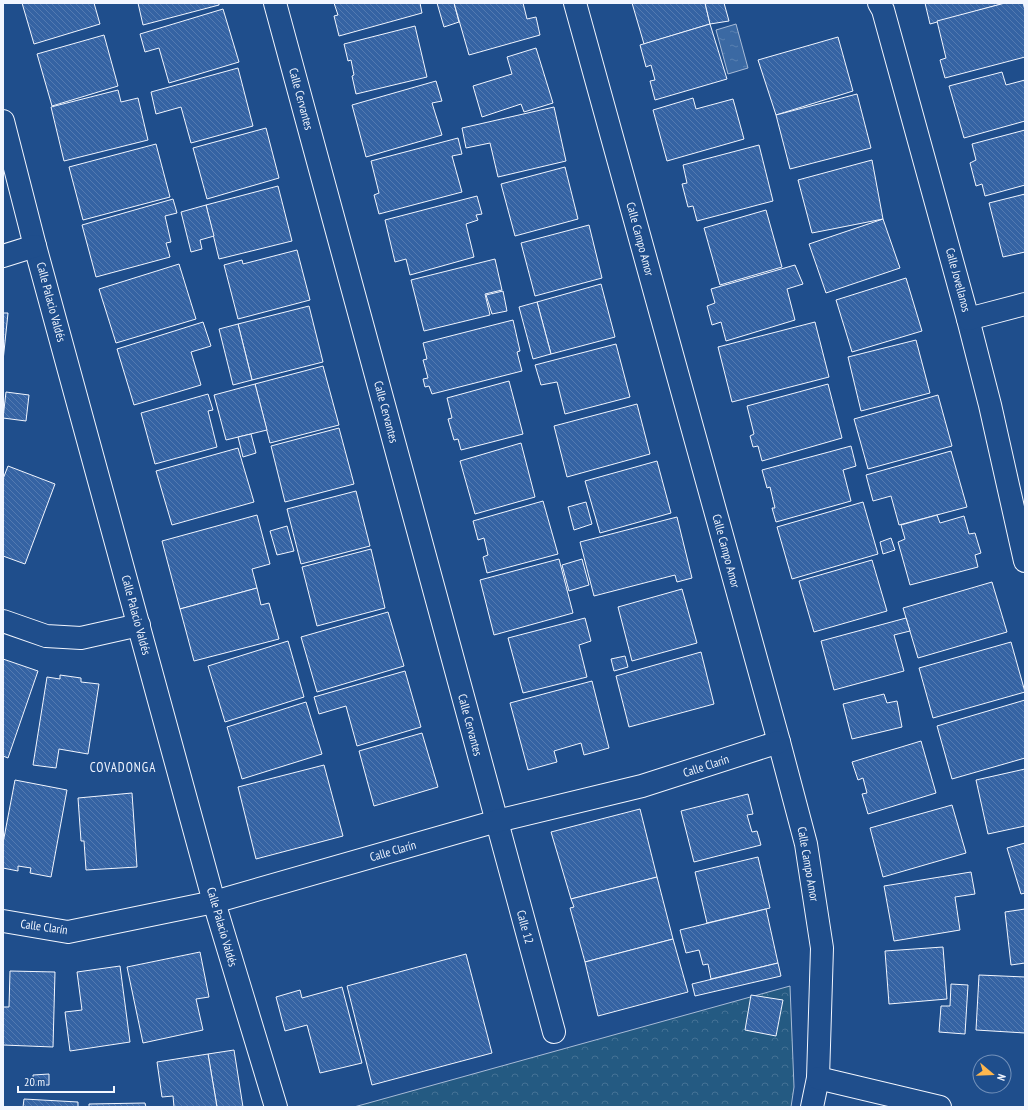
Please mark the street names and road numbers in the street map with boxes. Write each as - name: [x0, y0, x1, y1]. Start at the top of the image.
- street label: Calle Cervantes: [286, 66, 317, 132]
- street label: Calle Campo Amor: [623, 200, 658, 278]
- street label: Calle Jovellanos: [943, 246, 974, 314]
- street label: Calle Palacio Valdés: [34, 260, 69, 343]
- street label: Calle Cervantes: [371, 379, 402, 445]
- street label: Calle Campo Amor: [709, 512, 744, 590]
- street label: Calle Palacio Valdés: [119, 573, 154, 656]
- street label: Calle Cervantes: [455, 692, 486, 758]
- street label: Calle Clarín: [681, 751, 731, 780]
- street label: Calle Campo Amor: [795, 825, 823, 903]
- street label: Calle Clarín: [368, 837, 418, 864]
- street label: Calle Palacio Valdés: [204, 885, 241, 968]
- street label: Calle 12: [514, 908, 537, 945]
- street label: Calle Clarín: [20, 916, 69, 937]

